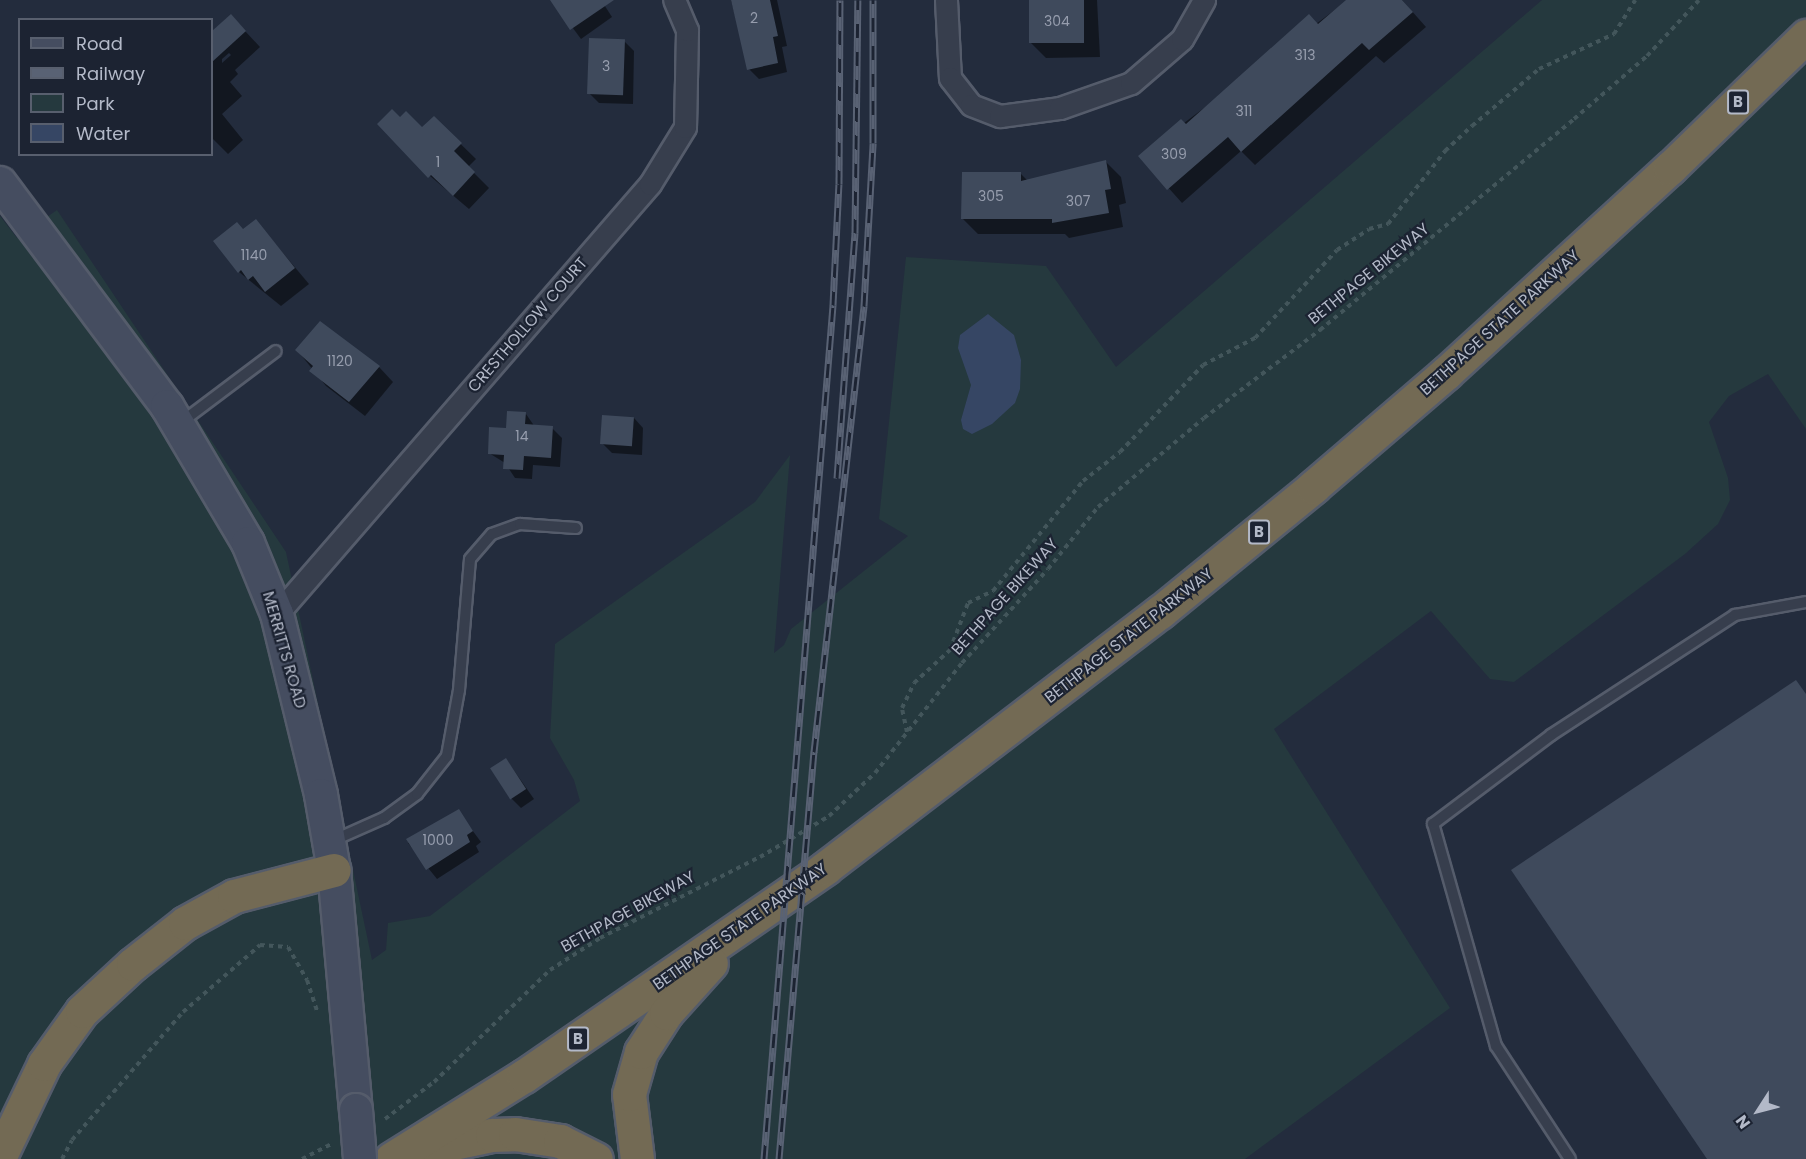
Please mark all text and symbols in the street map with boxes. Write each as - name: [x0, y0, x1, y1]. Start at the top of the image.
- house number: 2: [750, 10, 758, 26]
- house number: 304: [1044, 13, 1070, 29]
- legend: [18, 18, 213, 156]
- text: Road: [76, 31, 123, 56]
- house number: 313: [1295, 47, 1315, 63]
- house number: 3: [602, 58, 610, 74]
- text: Railway: [76, 61, 145, 86]
- road number: B: [1726, 90, 1750, 114]
- text: Park: [76, 91, 115, 116]
- house number: 311: [1235, 103, 1253, 119]
- text: Water: [76, 121, 130, 146]
- house number: 309: [1161, 146, 1187, 162]
- house number: 1: [436, 154, 440, 170]
- house number: 305: [978, 188, 1004, 204]
- house number: 307: [1066, 193, 1090, 209]
- street label: BETHPAGE BIKEWAY: [1305, 219, 1433, 329]
- street label: BETHPAGE STATE PARKWAY: [1416, 246, 1584, 400]
- house number: 1140: [241, 247, 267, 263]
- street label: CRESTHOLLOW COURT: [464, 254, 592, 396]
- house number: 1120: [327, 353, 353, 369]
- house number: 14: [515, 428, 529, 444]
- road number: B: [1247, 520, 1271, 544]
- street label: BETHPAGE BIKEWAY: [948, 535, 1062, 659]
- street label: BETHPAGE STATE PARKWAY: [1041, 564, 1217, 708]
- street label: MERRITTS ROAD: [258, 589, 310, 711]
- house number: 1000: [423, 832, 453, 848]
- street label: BETHPAGE STATE PARKWAY: [649, 860, 831, 994]
- street label: BETHPAGE BIKEWAY: [558, 867, 698, 957]
- road number: B: [566, 1027, 590, 1051]
- north arrow: [1728, 1081, 1788, 1141]
- text: N: [1730, 1110, 1756, 1134]

